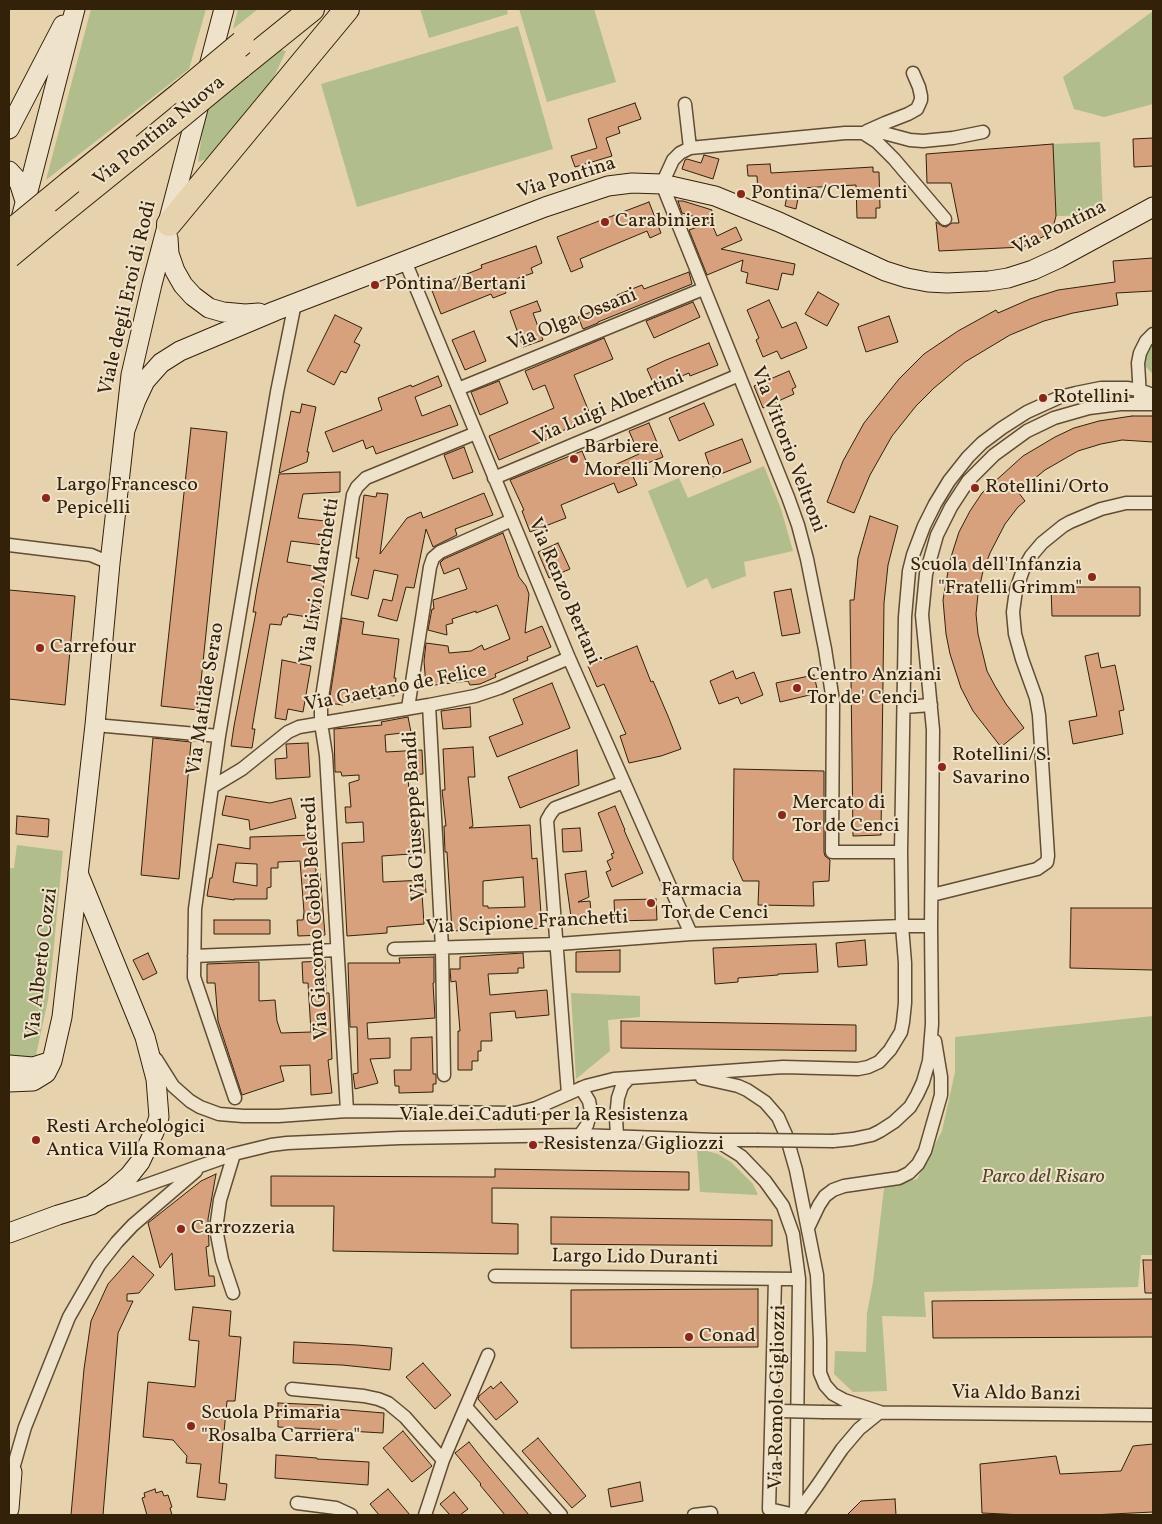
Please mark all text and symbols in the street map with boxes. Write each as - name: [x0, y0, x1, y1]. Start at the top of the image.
- street label: Via Pontina Nuova: [89, 72, 231, 192]
- street label: Via Pontina: [515, 153, 619, 205]
- place label: Pontina/Clementi: [751, 182, 908, 206]
- marker: Pontina/Clementi: [735, 188, 747, 200]
- street label: Via Pontina: [1009, 196, 1111, 262]
- street label: Viale degli Eroi di Rodi: [95, 198, 163, 398]
- place label: Carabinieri: [615, 210, 715, 234]
- marker: Carabinieri: [599, 216, 611, 228]
- place label: Pontina/Bertani: [385, 273, 526, 297]
- marker: Pontina/Bertani: [369, 279, 381, 291]
- street label: Via Olga Ossani: [505, 284, 641, 358]
- street label: Via Vittorio Veltroni: [744, 364, 830, 536]
- street label: Via Luigi Albertini: [530, 366, 688, 452]
- place label: Rotellini: [1053, 386, 1129, 410]
- marker: Rotellini: [1037, 392, 1049, 404]
- place label: Barbiere Morelli Moreno: [584, 436, 722, 483]
- marker: Barbiere Morelli Moreno: [568, 453, 580, 465]
- place label: Largo Francesco Pepicelli: [56, 474, 198, 521]
- place label: Rotellini/Orto: [985, 476, 1109, 500]
- marker: Rotellini/Orto: [969, 482, 981, 494]
- marker: Largo Francesco Pepicelli: [40, 492, 52, 504]
- street label: Via Livio Marchetti: [296, 496, 346, 666]
- street label: Via Renzo Bertani: [521, 515, 605, 669]
- place label: Scuola dell'Infanzia "Fratelli Grimm": [910, 554, 1082, 601]
- marker: Scuola dell'Infanzia "Fratelli Grimm": [1086, 571, 1098, 583]
- street label: Via Matilde Serao: [183, 621, 231, 777]
- place label: Carrefour: [50, 636, 136, 660]
- marker: Carrefour: [34, 642, 46, 654]
- street label: Via Gaetano de Felice: [303, 660, 489, 718]
- place label: Centro Anziani Tor de' Cenci: [807, 664, 941, 711]
- marker: Centro Anziani Tor de' Cenci: [791, 682, 803, 694]
- street label: Via Giuseppe Bandi: [400, 730, 432, 902]
- place label: Rotellini/S. Savarino: [952, 744, 1051, 791]
- marker: Rotellini/S. Savarino: [936, 761, 948, 773]
- place label: Mercato di Tor de Cenci: [792, 792, 900, 839]
- street label: Via Giacomo Gobbi Belcredi: [299, 796, 335, 1040]
- marker: Mercato di Tor de Cenci: [776, 809, 788, 821]
- place label: Farmacia Tor de Cenci: [661, 879, 769, 926]
- street label: Via Alberto Cozzi: [22, 887, 64, 1041]
- marker: Farmacia Tor de Cenci: [645, 897, 657, 909]
- street label: Via Scipione Franchetti: [425, 907, 629, 941]
- street label: Viale dei Caduti per la Resistenza: [400, 1104, 688, 1128]
- place label: Resti Archeologici Antica Villa Romana: [46, 1116, 226, 1163]
- place label: Resistenza/Gigliozzi: [543, 1133, 724, 1157]
- marker: Resti Archeologici Antica Villa Romana: [30, 1134, 42, 1146]
- marker: Resistenza/Gigliozzi: [527, 1139, 539, 1151]
- park label: Parco del Risaro: [981, 1166, 1105, 1190]
- place label: Carrozzeria: [191, 1217, 295, 1241]
- marker: Carrozzeria: [175, 1223, 187, 1235]
- street label: Largo Lido Duranti: [551, 1246, 719, 1272]
- street label: Via Romolo Gigliozzi: [765, 1304, 793, 1490]
- place label: Conad: [699, 1325, 756, 1349]
- marker: Conad: [683, 1331, 695, 1343]
- street label: Via Aldo Banzi: [951, 1382, 1081, 1408]
- place label: Scuola Primaria "Rosalba Carriera": [201, 1402, 360, 1449]
- marker: Scuola Primaria "Rosalba Carriera": [185, 1420, 197, 1432]

